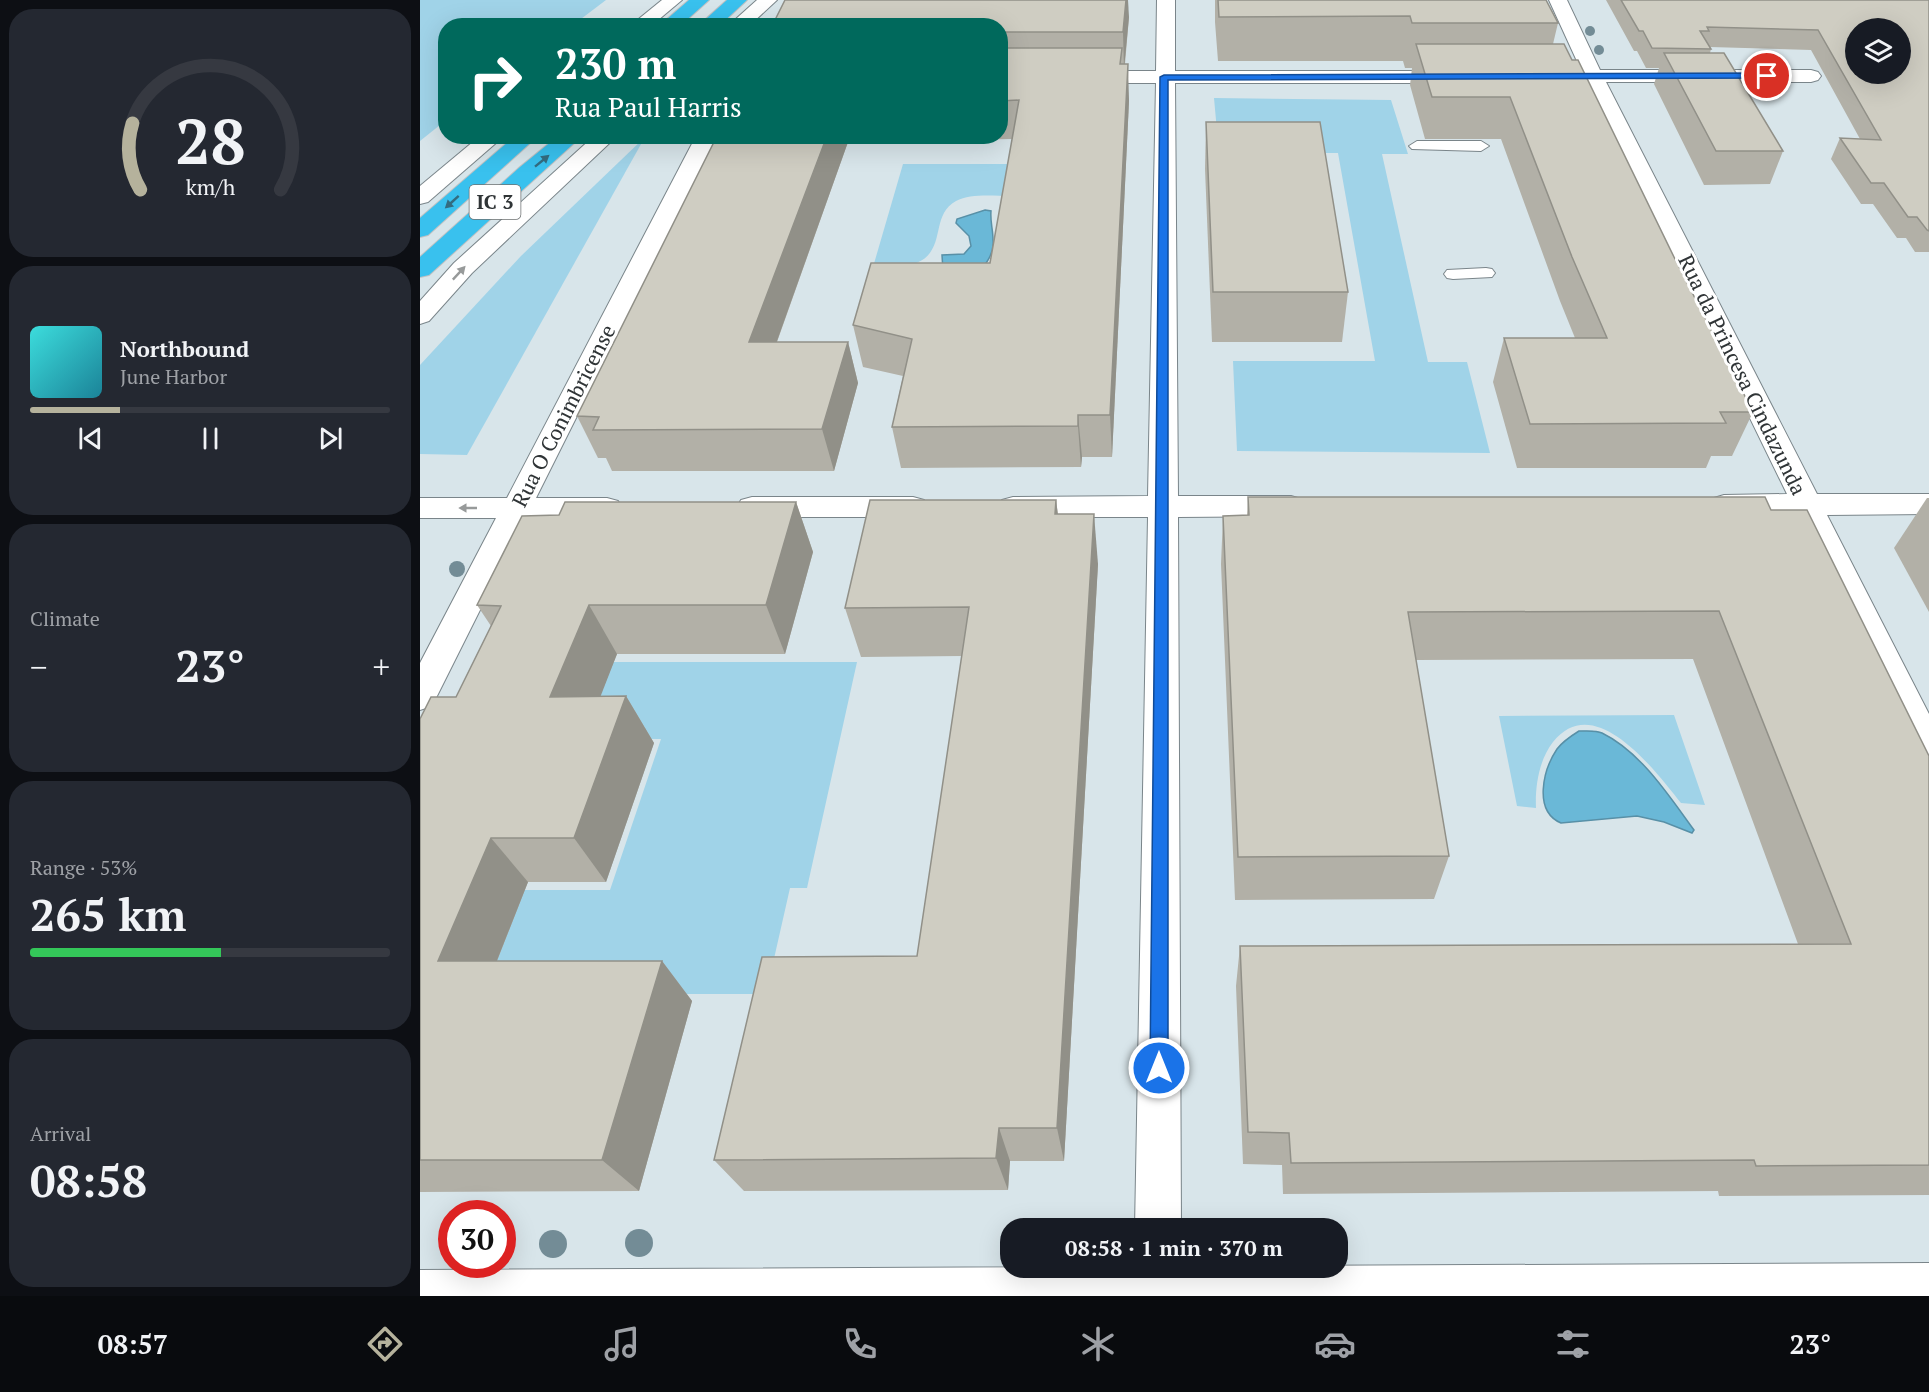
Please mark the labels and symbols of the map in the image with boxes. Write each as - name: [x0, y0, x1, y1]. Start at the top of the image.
- pin: [1741, 50, 1792, 101]
- one-way arrow: [534, 154, 550, 167]
- road number: IC 3: [470, 185, 520, 219]
- one-way arrow: [445, 195, 460, 208]
- street label: Rua da Princesa Cindazunda: [1672, 250, 1814, 500]
- one-way arrow: [452, 266, 465, 281]
- street label: Rua O Conimbricense: [505, 320, 621, 512]
- one-way arrow: [459, 503, 478, 513]
- position arrow: [1127, 1036, 1191, 1100]
- speed limit sign: 30: [438, 1200, 516, 1278]

